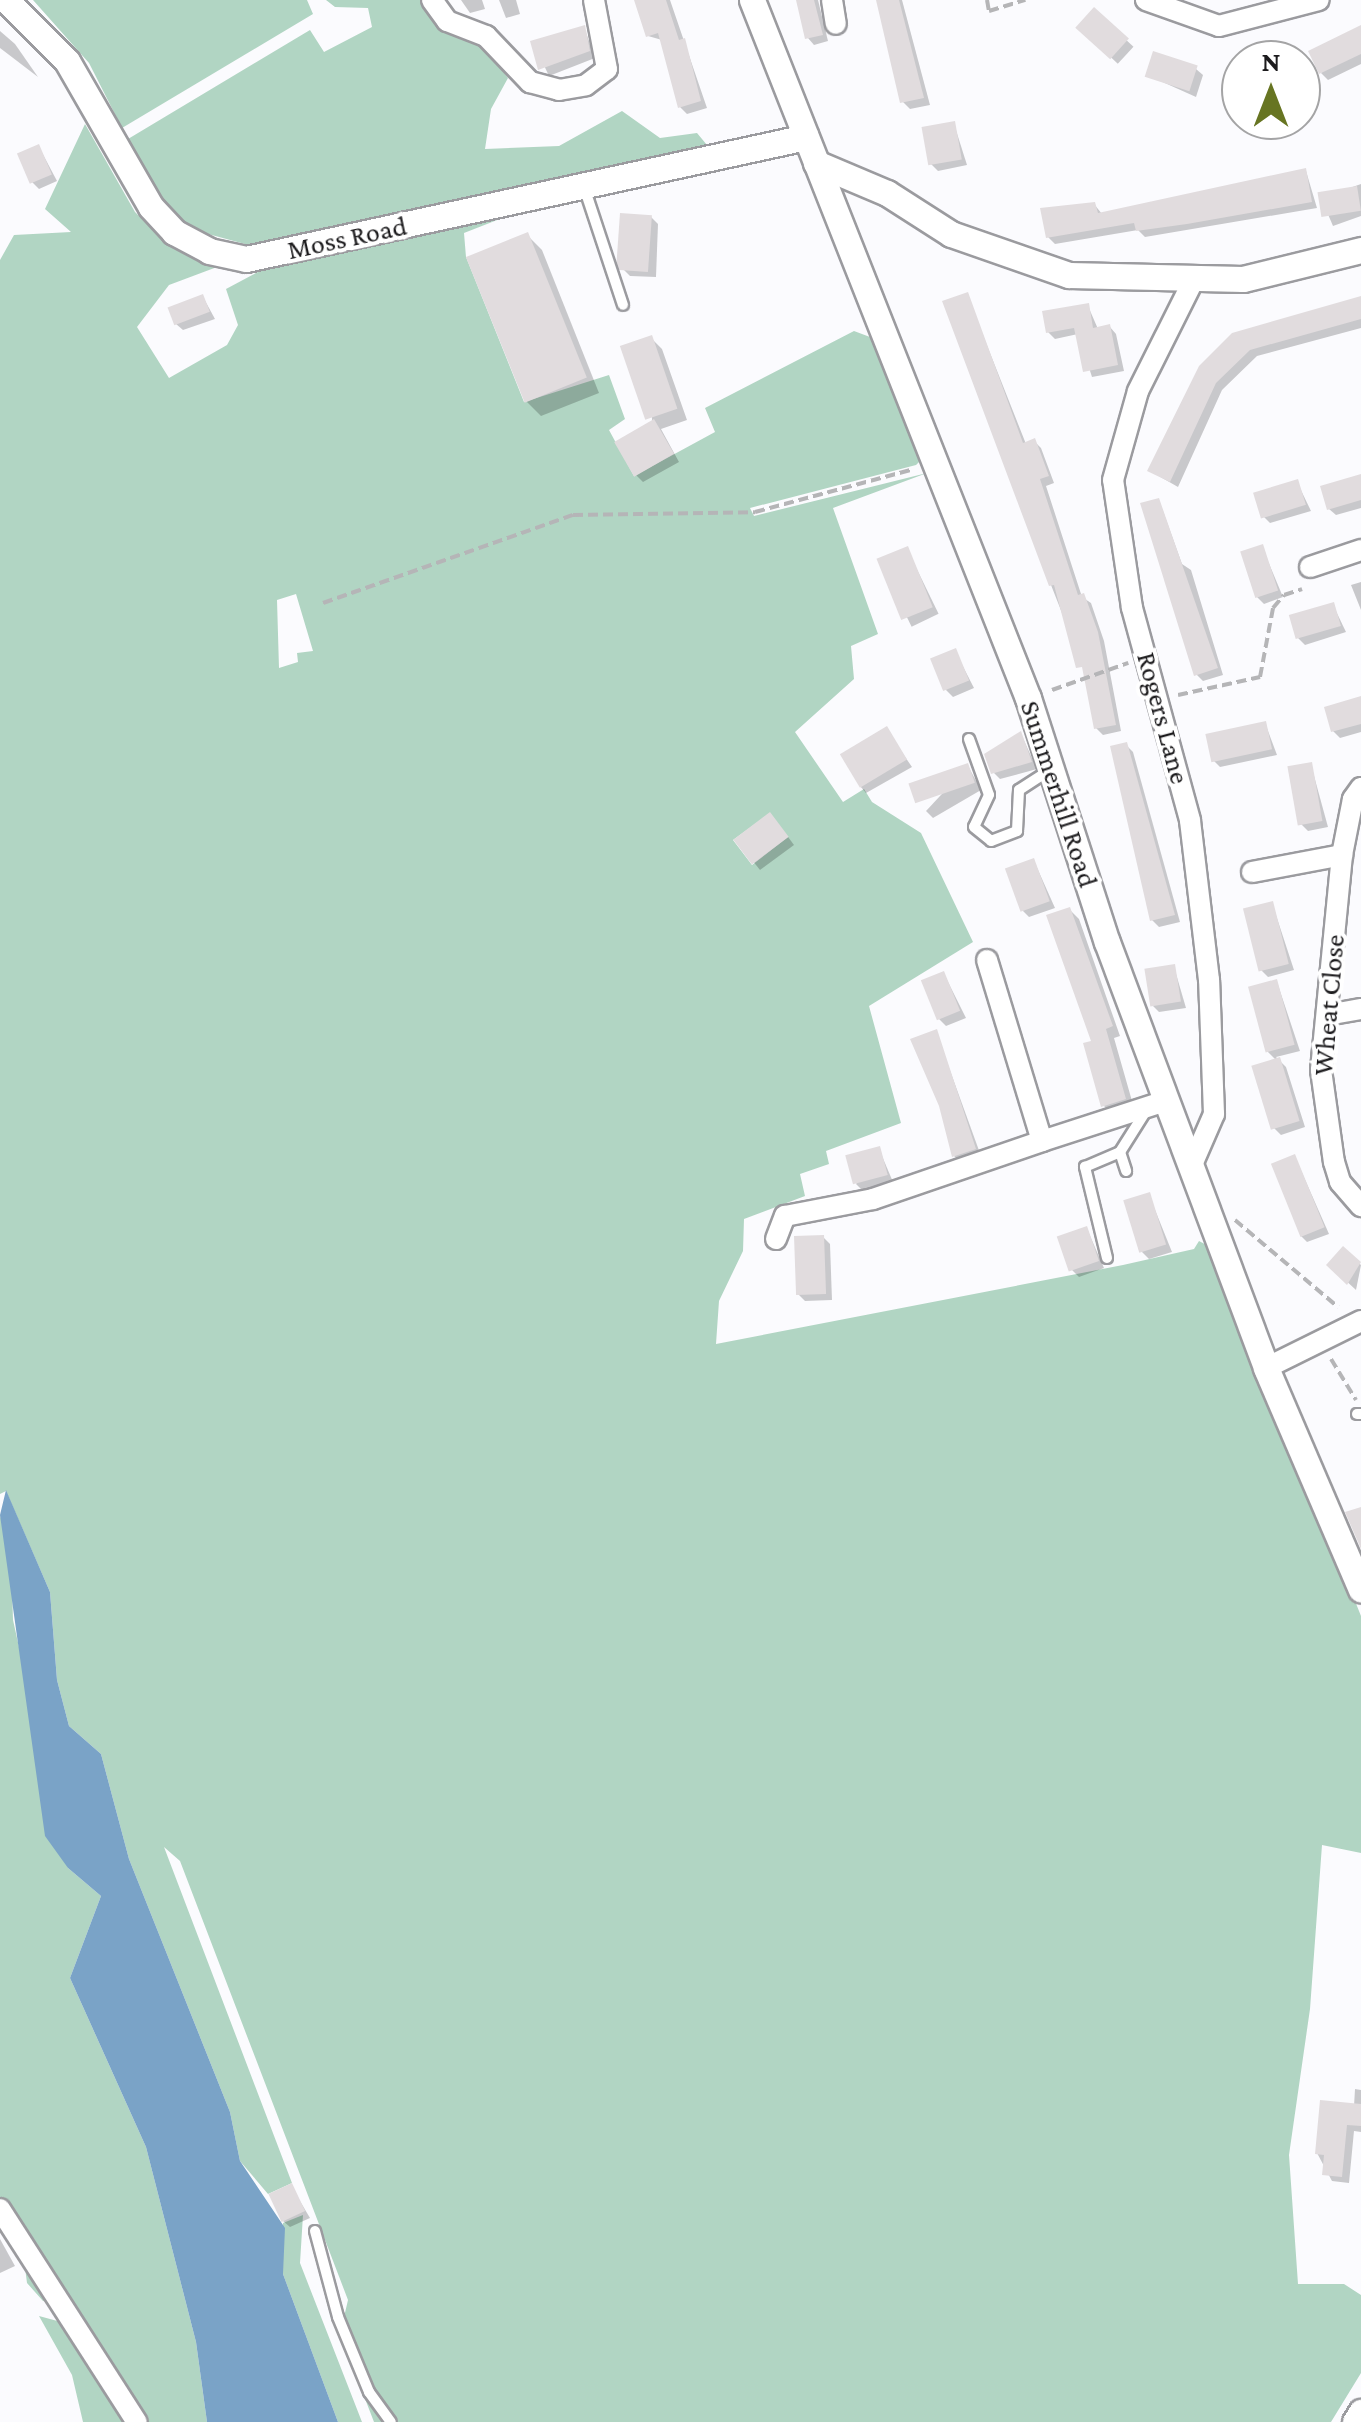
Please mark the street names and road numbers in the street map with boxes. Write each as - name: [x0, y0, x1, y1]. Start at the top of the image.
- street label: Moss Road: [284, 209, 410, 267]
- street label: Rogers Lane: [1129, 648, 1197, 788]
- street label: Summerhill Road: [1013, 697, 1105, 891]
- street label: Wheat Close: [1306, 933, 1352, 1077]

